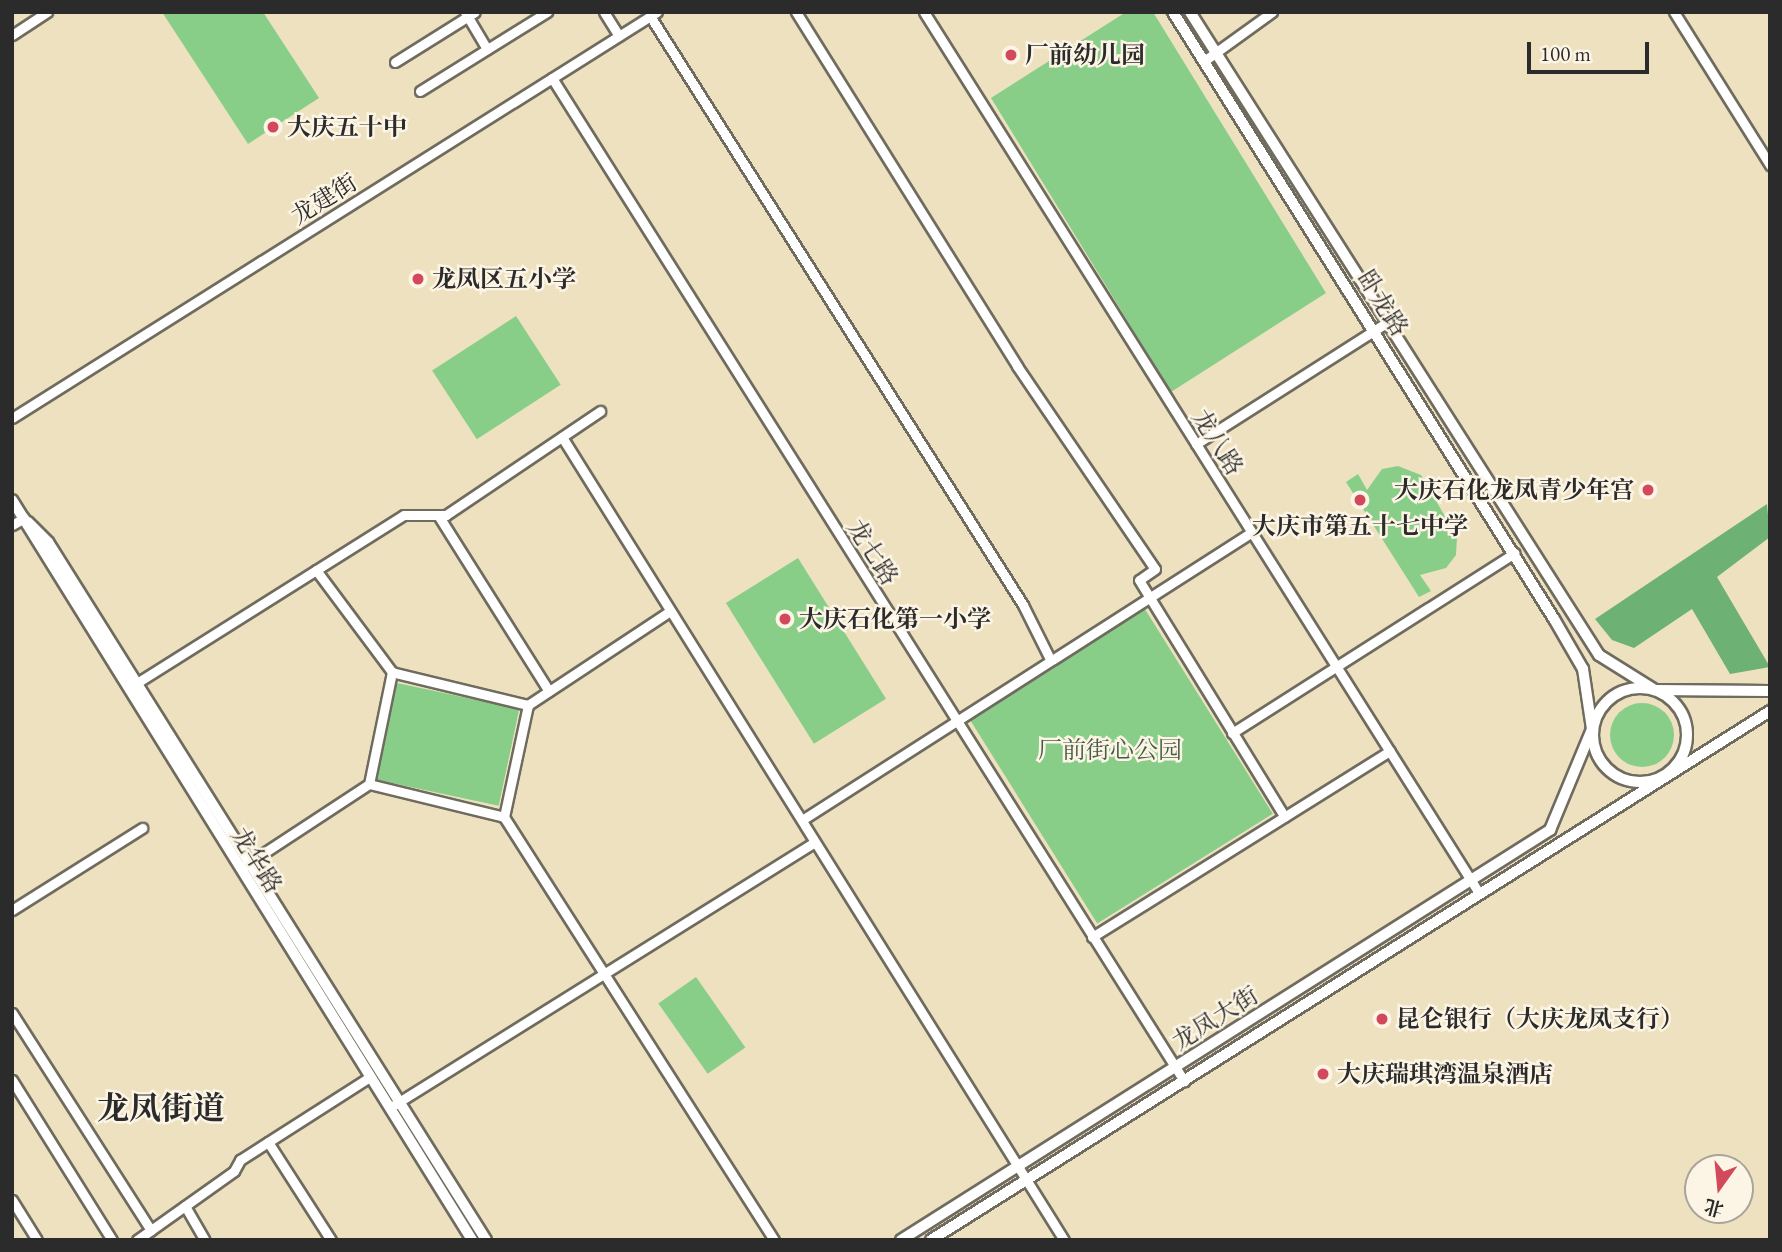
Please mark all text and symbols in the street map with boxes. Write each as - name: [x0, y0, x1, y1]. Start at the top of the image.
- scale bar: [1530, 28, 1652, 72]
- text: 100 m: [1540, 40, 1591, 67]
- place label: 厂前幼儿园: [1025, 41, 1145, 69]
- marker: 厂前幼儿园: [1003, 47, 1019, 63]
- place label: 大庆五十中: [287, 113, 407, 141]
- marker: 大庆五十中: [265, 119, 281, 135]
- street label: 龙建街: [286, 168, 362, 230]
- place label: 龙凤区五小学: [432, 265, 576, 293]
- street label: 卧龙路: [1352, 265, 1414, 341]
- marker: 龙凤区五小学: [410, 271, 426, 287]
- street label: 龙八路: [1187, 404, 1249, 480]
- place label: 大庆石化龙凤青少年宫: [1394, 476, 1634, 504]
- marker: 大庆石化龙凤青少年宫: [1640, 482, 1656, 498]
- marker: 大庆市第五十七中学: [1352, 492, 1368, 508]
- place label: 大庆市第五十七中学: [1252, 512, 1468, 540]
- street label: 龙七路: [842, 514, 904, 590]
- place label: 大庆石化第一小学: [799, 605, 991, 633]
- marker: 大庆石化第一小学: [777, 611, 793, 627]
- park label: 厂前街心公园: [1038, 736, 1182, 764]
- street label: 龙华路: [226, 822, 288, 898]
- street label: 龙凤大街: [1167, 980, 1263, 1056]
- place label: 昆仑银行（大庆龙凤支行）: [1396, 1005, 1684, 1033]
- marker: 昆仑银行（大庆龙凤支行）: [1374, 1011, 1390, 1027]
- place label: 大庆瑞琪湾温泉酒店: [1337, 1060, 1553, 1088]
- marker: 大庆瑞琪湾温泉酒店: [1315, 1066, 1331, 1082]
- district label: 龙凤街道: [97, 1089, 225, 1127]
- north arrow: [1684, 1154, 1754, 1224]
- text: 北: [1702, 1193, 1726, 1222]

